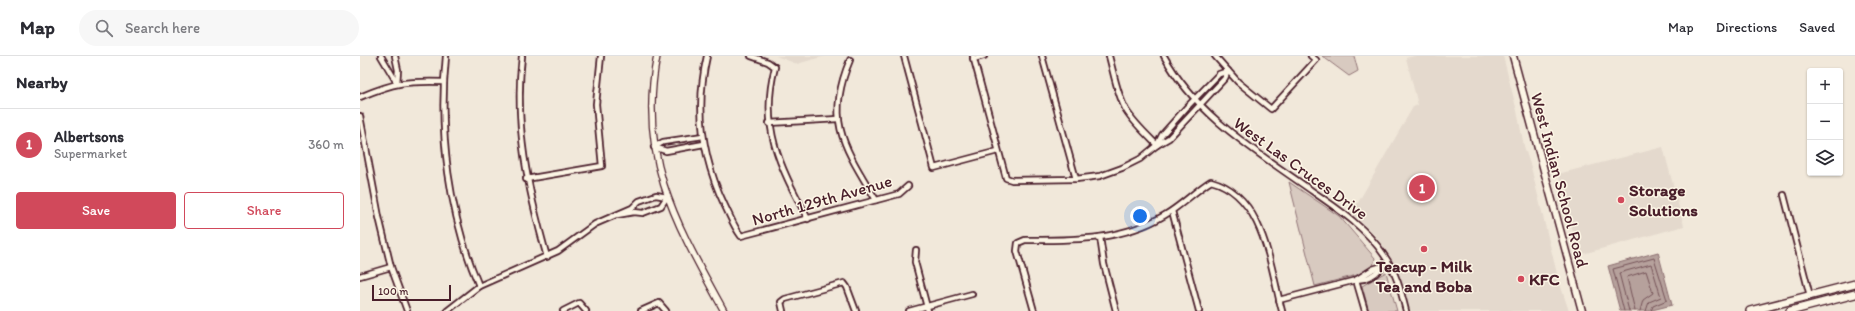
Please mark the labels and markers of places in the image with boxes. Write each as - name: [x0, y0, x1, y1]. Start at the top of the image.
- pin: 1: [1409, 173, 1435, 203]
- place label: Storage Solutions: [1629, 180, 1698, 220]
- marker: Storage Solutions: [1616, 195, 1626, 205]
- marker: Teacup - Milk Tea and Boba: [1419, 244, 1429, 254]
- place label: Teacup - Milk Tea and Boba: [1375, 256, 1473, 296]
- place label: KFC: [1529, 269, 1560, 289]
- marker: KFC: [1516, 274, 1526, 284]

